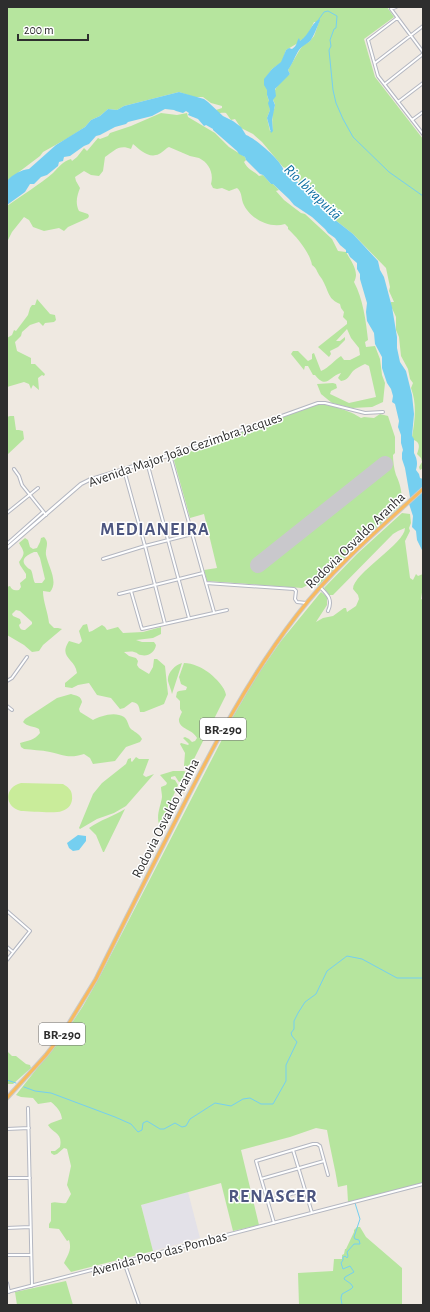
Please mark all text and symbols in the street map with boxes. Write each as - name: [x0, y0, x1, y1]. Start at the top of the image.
- scale bar: [18, 16, 88, 42]
- text: 200 m: [24, 24, 54, 36]
- water label: Rio Ibirapuitã: [281, 162, 344, 223]
- street label: Avenida Major João Cezimbra Jacques: [87, 410, 284, 490]
- street label: Rodovia Osvaldo Aranha: [303, 489, 408, 592]
- district label: MEDIANEIRA: [100, 521, 210, 539]
- road number: BR-290: [200, 718, 246, 740]
- street label: Rodovia Osvaldo Aranha: [130, 756, 202, 880]
- road number: BR-290: [39, 1023, 85, 1045]
- district label: RENASCER: [228, 1188, 318, 1206]
- street label: Avenida Poço das Pombas: [90, 1229, 228, 1279]

